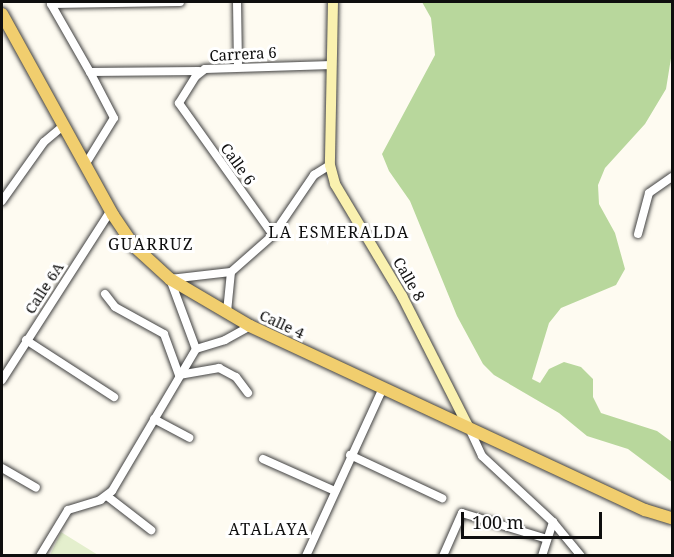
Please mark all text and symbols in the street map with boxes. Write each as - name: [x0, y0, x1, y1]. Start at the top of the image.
- street label: Carrera 6: [209, 43, 277, 65]
- street label: Calle 6: [217, 140, 259, 188]
- district label: LA ESMERALDA: [268, 222, 410, 242]
- district label: GUARRUZ: [108, 234, 194, 254]
- street label: Calle 8: [389, 254, 429, 304]
- street label: Calle 6A: [21, 259, 67, 317]
- street label: Calle 4: [257, 306, 307, 342]
- scale bar: [464, 500, 605, 538]
- text: 100 m: [472, 510, 524, 534]
- district label: ATALAYA: [228, 519, 310, 539]

